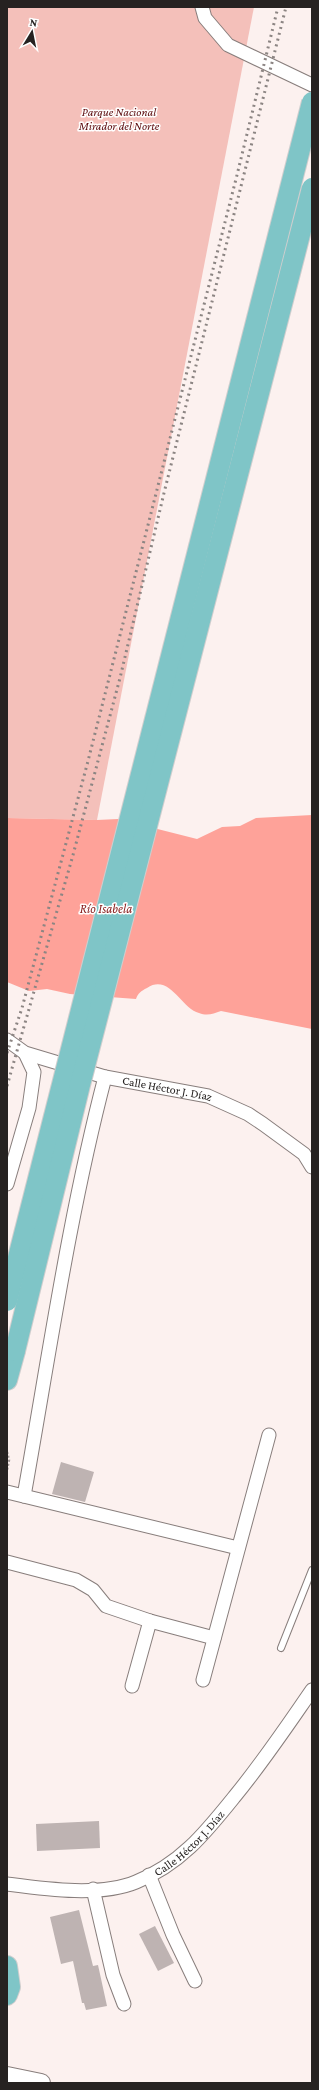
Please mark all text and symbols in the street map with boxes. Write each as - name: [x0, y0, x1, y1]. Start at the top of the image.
- north arrow: [12, 12, 52, 52]
- text: N: [29, 16, 39, 29]
- park label: Parque Nacional Mirador del Norte: [78, 105, 160, 133]
- water label: Río Isabela: [80, 901, 132, 916]
- street label: Calle Héctor J. Díaz: [121, 1073, 215, 1104]
- street label: Calle Héctor J. Díaz: [152, 1808, 227, 1879]

